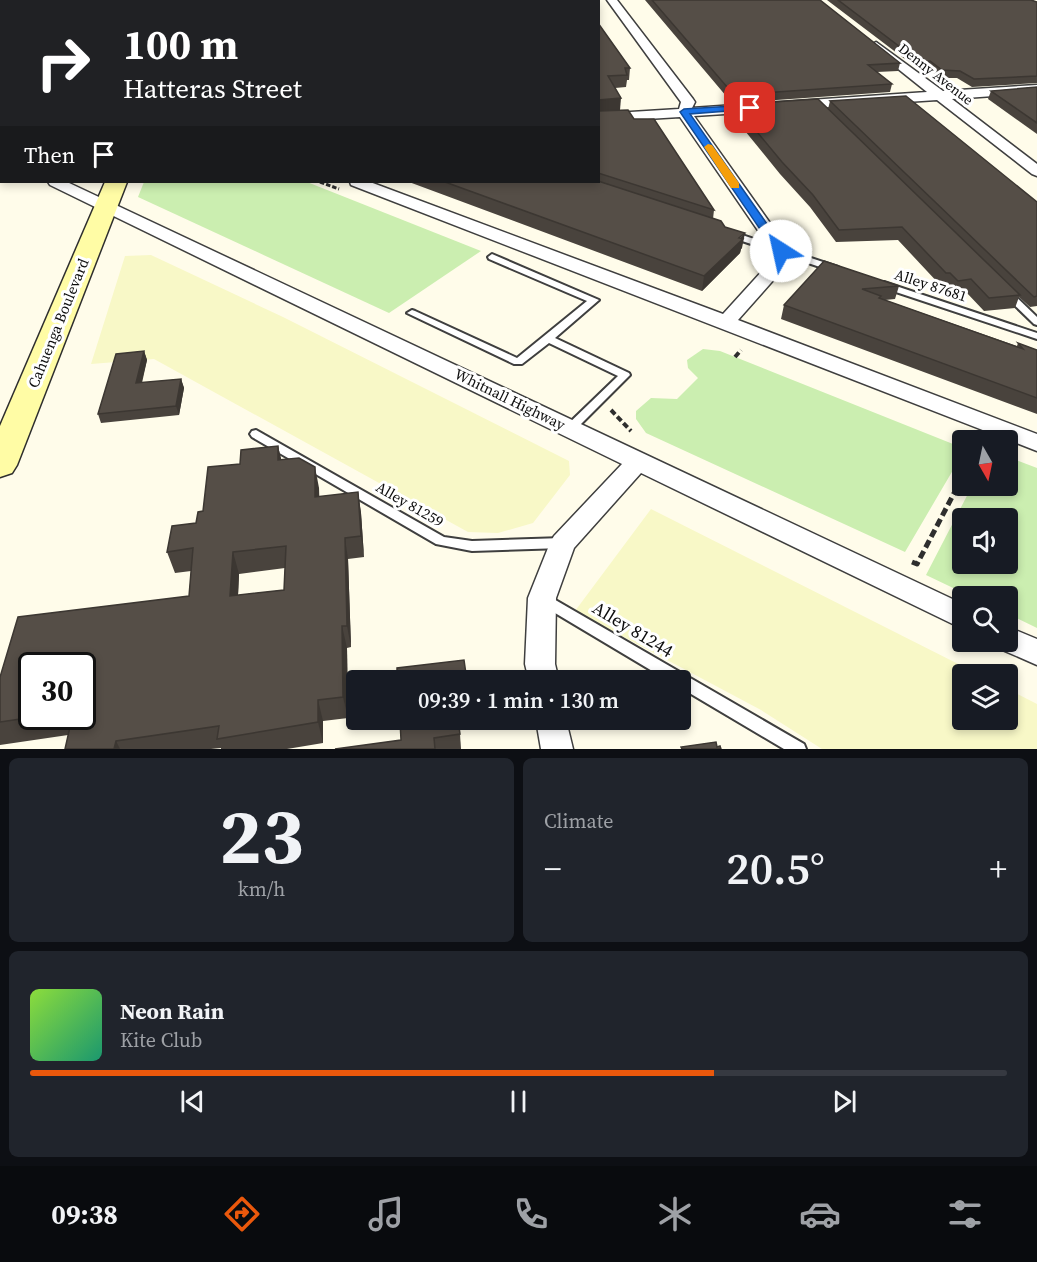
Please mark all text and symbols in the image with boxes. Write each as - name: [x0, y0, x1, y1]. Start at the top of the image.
- text: 100 m: [123, 15, 238, 73]
- icon: right: [24, 24, 102, 102]
- street label: Denny Avenue: [894, 38, 978, 110]
- text: Hatteras Street: [123, 70, 302, 107]
- pin: [724, 82, 775, 133]
- icon: arrive: [733, 91, 766, 124]
- icon: arrive: [87, 138, 120, 171]
- text: Then: [24, 140, 75, 170]
- position arrow: [749, 219, 813, 283]
- street label: Cahuenga Boulevard: [22, 255, 94, 391]
- street label: Alley 87681: [892, 263, 970, 307]
- street label: Whitnall Highway: [451, 363, 569, 435]
- north arrow: [952, 430, 1018, 496]
- map controls: [952, 430, 1018, 730]
- street label: Alley 81259: [372, 476, 448, 532]
- button: sound: [952, 508, 1018, 574]
- button: search: [952, 586, 1018, 652]
- street label: Alley 81244: [588, 595, 678, 663]
- speed limit sign: 30: [18, 652, 96, 730]
- button: layers: [952, 664, 1018, 730]
- text: 09:39 · 1 min · 130 m: [418, 685, 619, 715]
- text: 23: [219, 782, 304, 889]
- text: Climate: [544, 807, 613, 835]
- text: 20.5°: [726, 837, 825, 899]
- text: −: [544, 846, 562, 891]
- text: +: [990, 846, 1007, 891]
- text: km/h: [238, 875, 285, 903]
- text: Neon Rain: [120, 996, 224, 1026]
- text: Kite Club: [120, 1026, 202, 1054]
- icon: previous: [176, 1085, 209, 1118]
- icon: pause: [502, 1085, 535, 1118]
- icon: next: [828, 1085, 861, 1118]
- icon: directions: [221, 1193, 263, 1235]
- icon: music: [365, 1193, 407, 1235]
- icon: phone: [510, 1193, 552, 1235]
- icon: climate: [654, 1193, 696, 1235]
- icon: car: [799, 1193, 841, 1235]
- icon: filters: [944, 1193, 986, 1235]
- text: 09:38: [51, 1196, 118, 1233]

